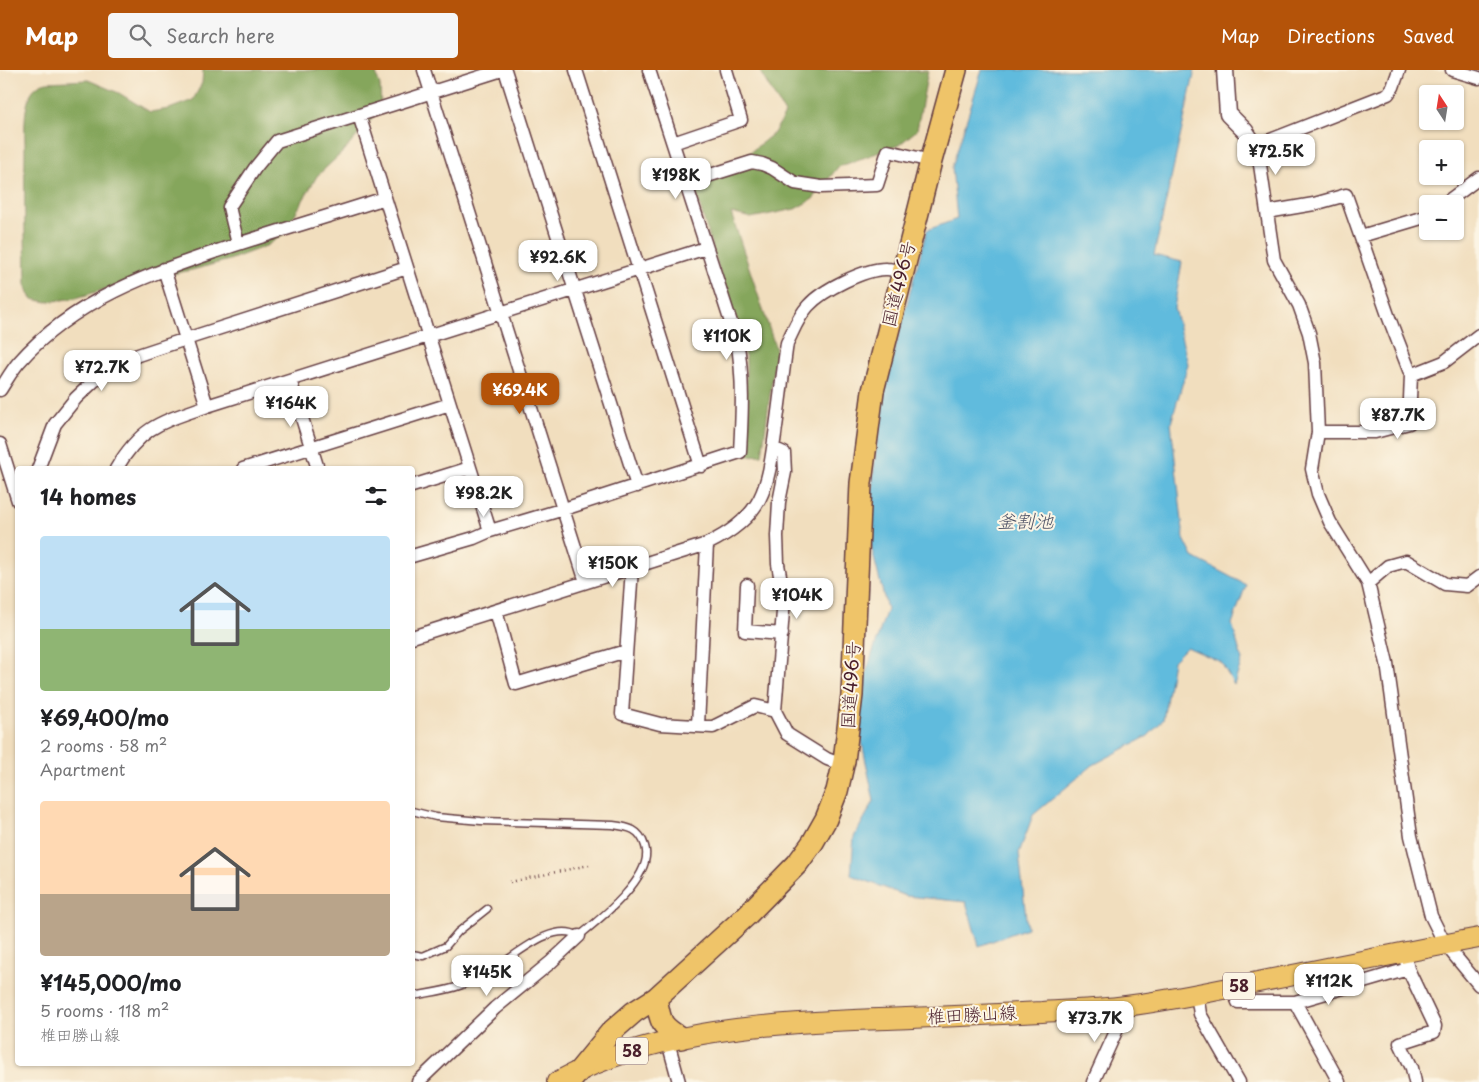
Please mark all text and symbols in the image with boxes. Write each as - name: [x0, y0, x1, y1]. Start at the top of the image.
- search box: [108, 13, 458, 58]
- text: Map: [25, 17, 78, 53]
- icon: search: [126, 21, 154, 49]
- text: Search here: [166, 21, 275, 49]
- text: Map: [1221, 22, 1259, 49]
- text: Directions: [1287, 22, 1375, 49]
- text: Saved: [1403, 22, 1454, 49]
- north arrow: [1419, 85, 1464, 130]
- map controls: [1419, 85, 1464, 240]
- pin: ¥72.5K: [1235, 134, 1317, 176]
- text: ¥72.5K: [1248, 138, 1304, 162]
- button: +: [1419, 140, 1464, 185]
- pin: ¥198K: [641, 158, 711, 200]
- text: ¥198K: [652, 162, 700, 186]
- button: −: [1419, 195, 1464, 240]
- street label: 国道496号: [874, 237, 921, 330]
- pin: ¥92.6K: [517, 240, 599, 282]
- text: ¥92.6K: [529, 244, 587, 268]
- pin: ¥110K: [692, 318, 762, 361]
- text: ¥110K: [703, 323, 751, 347]
- pin: ¥72.7K: [61, 350, 143, 392]
- text: ¥72.7K: [75, 354, 129, 378]
- pin: ¥69.4K: [479, 372, 561, 415]
- text: ¥69.4K: [492, 377, 548, 401]
- pin: ¥164K: [256, 386, 326, 428]
- text: ¥164K: [265, 390, 317, 414]
- pin: ¥87.7K: [1357, 398, 1439, 440]
- text: ¥87.7K: [1371, 402, 1425, 426]
- pin: ¥98.2K: [443, 476, 525, 518]
- text: 14 homes: [40, 480, 136, 512]
- text: ¥98.2K: [455, 480, 513, 504]
- icon: filters: [362, 482, 390, 510]
- water label: 釜割池: [996, 506, 1054, 534]
- pin: ¥150K: [578, 546, 648, 588]
- text: ¥150K: [588, 550, 638, 574]
- icon: home: [170, 569, 260, 659]
- pin: ¥104K: [762, 578, 832, 620]
- text: ¥104K: [771, 582, 823, 606]
- street label: 国道496号: [833, 640, 866, 730]
- text: ¥69,400/mo: [40, 701, 169, 733]
- text: 2 rooms · 58 m²: [40, 733, 167, 757]
- text: Apartment: [40, 757, 125, 781]
- icon: home: [170, 834, 260, 924]
- pin: ¥145K: [452, 954, 522, 997]
- text: ¥145K: [462, 959, 512, 983]
- pin: ¥112K: [1294, 964, 1364, 1006]
- text: ¥145,000/mo: [40, 966, 181, 998]
- text: ¥112K: [1305, 968, 1353, 992]
- road number: 58: [1223, 972, 1255, 999]
- text: 5 rooms · 118 m²: [40, 998, 169, 1022]
- street label: 椎田勝山線: [926, 998, 1018, 1029]
- pin: ¥73.7K: [1054, 1000, 1136, 1043]
- text: ¥73.7K: [1068, 1005, 1122, 1029]
- text: 椎田勝山線: [40, 1022, 120, 1046]
- road number: 58: [616, 1038, 648, 1064]

